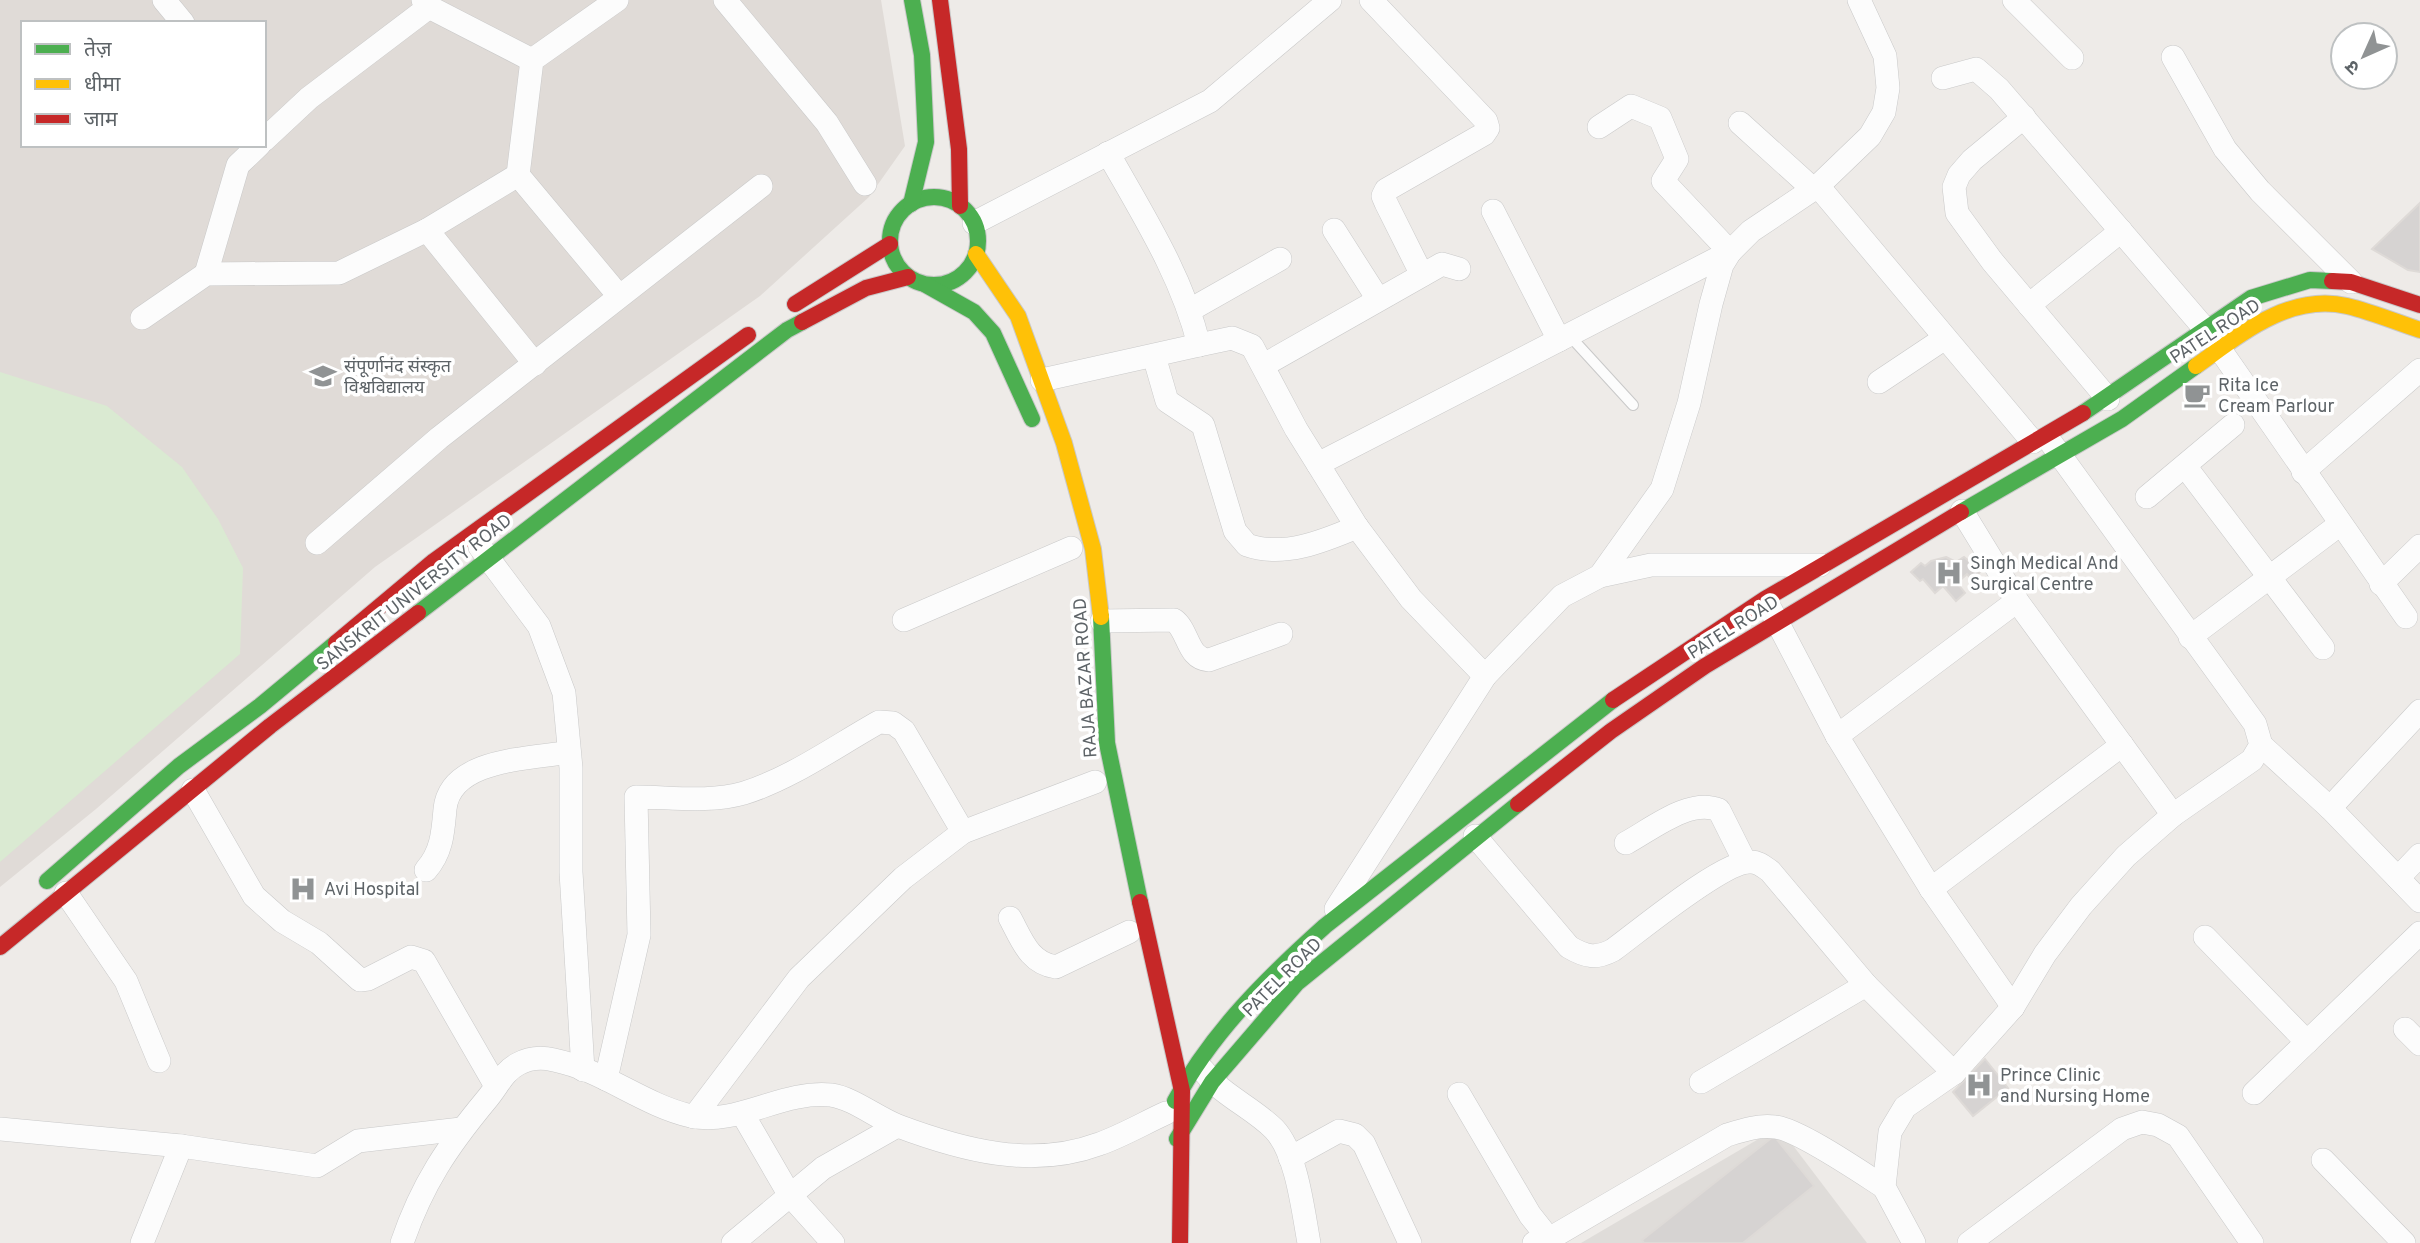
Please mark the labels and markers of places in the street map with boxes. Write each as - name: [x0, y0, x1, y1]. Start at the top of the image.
- place label: संपूर्णानंद संस्कृत विश्वविद्यालय: [344, 355, 452, 400]
- school or university icon: संपूर्णानंद संस्कृत विश्वविद्यालय: [308, 361, 338, 391]
- place label: Rita Ice Cream Parlour: [2218, 375, 2335, 419]
- cafe icon: Rita Ice Cream Parlour: [2182, 380, 2212, 410]
- place label: Singh Medical And Surgical Centre: [1970, 553, 2119, 597]
- hospital icon: Singh Medical And Surgical Centre: [1934, 558, 1964, 588]
- hospital icon: Avi Hospital: [288, 874, 318, 904]
- place label: Avi Hospital: [324, 879, 420, 902]
- place label: Prince Clinic and Nursing Home: [2000, 1065, 2150, 1109]
- hospital icon: Prince Clinic and Nursing Home: [1964, 1070, 1994, 1100]

